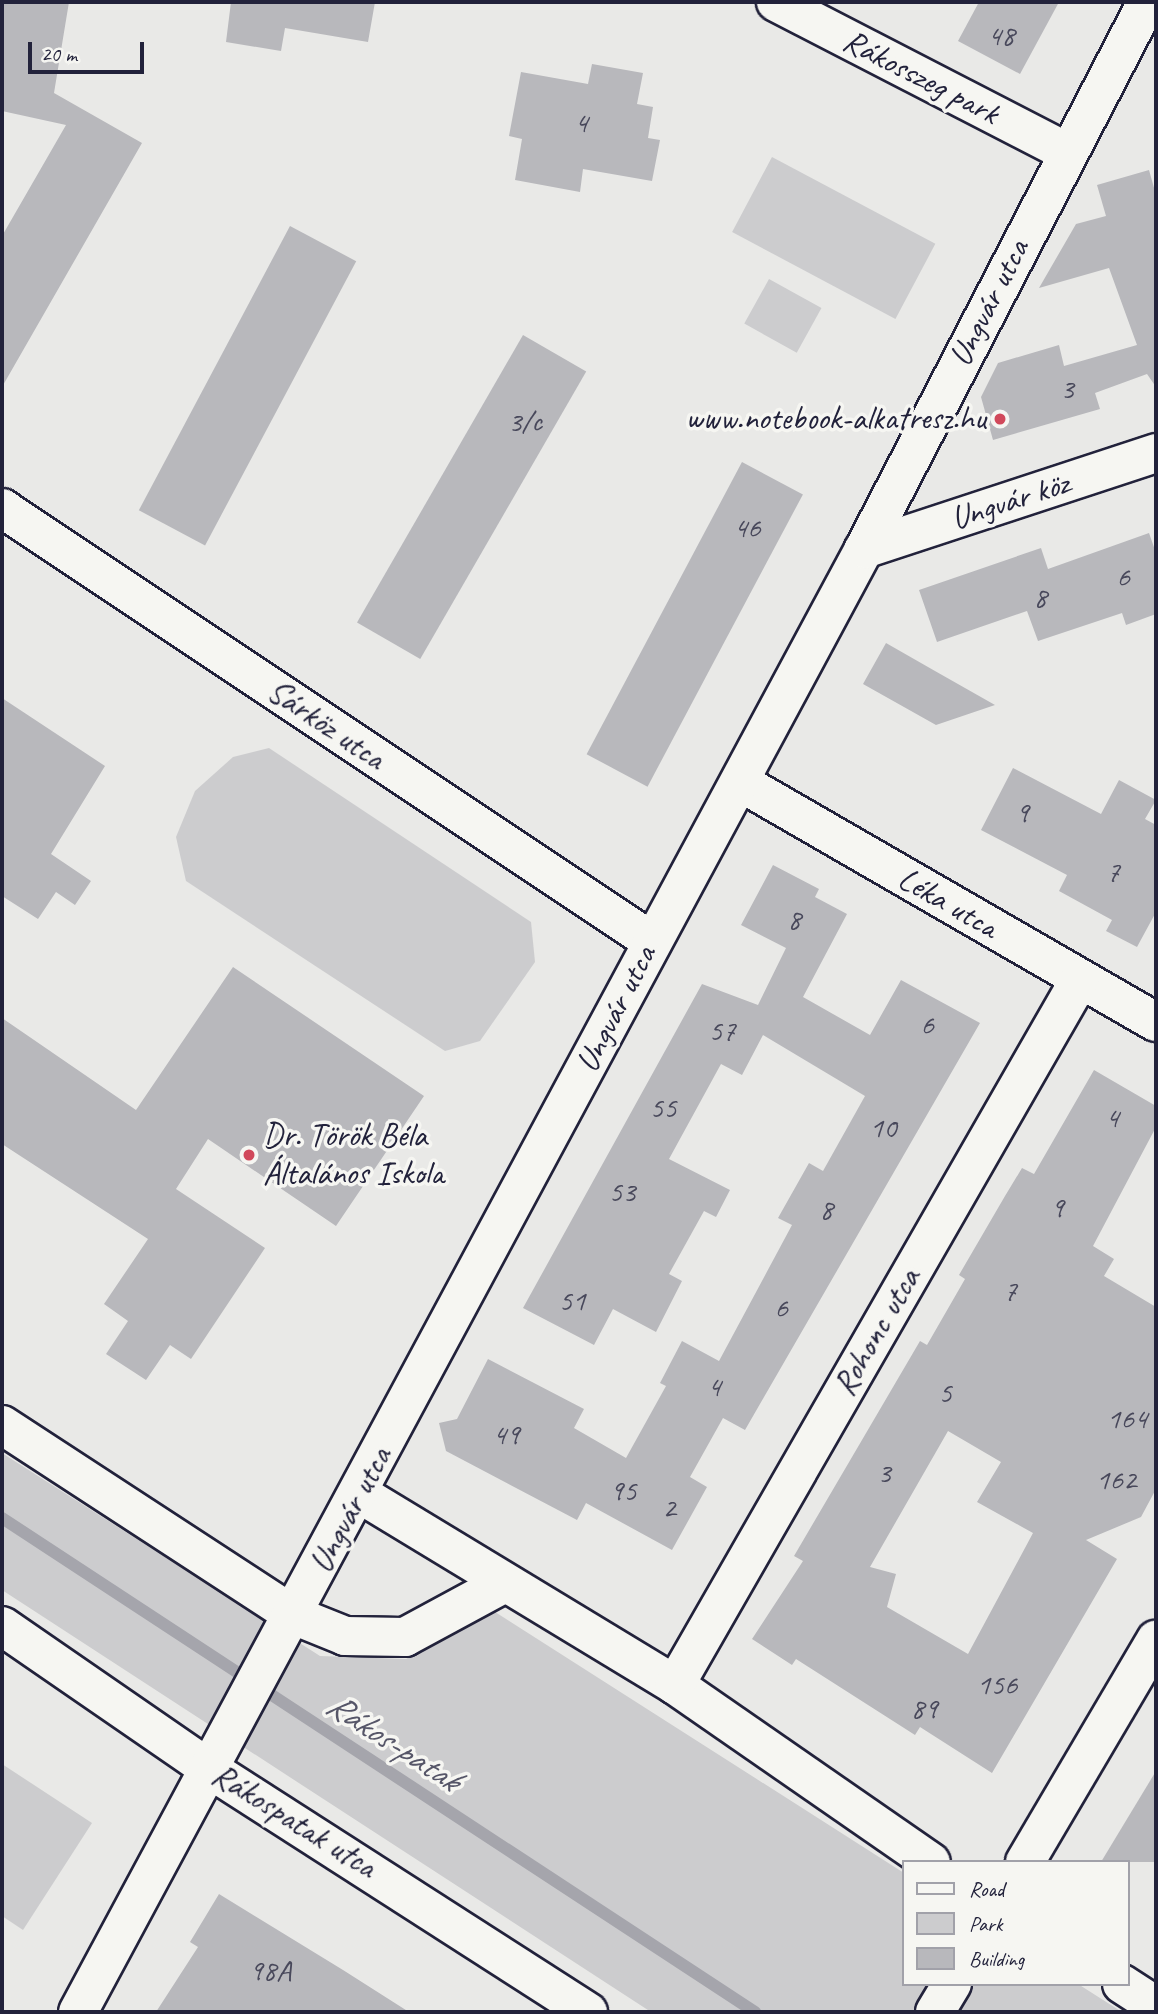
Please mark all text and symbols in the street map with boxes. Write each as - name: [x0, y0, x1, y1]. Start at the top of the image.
- house number: 48: [988, 17, 1014, 53]
- street label: Rákosszeg park: [836, 21, 1006, 133]
- scale bar: [32, 28, 147, 72]
- text: 20 m: [41, 41, 77, 67]
- house number: 4: [574, 104, 588, 140]
- street label: Ungvár utca: [941, 234, 1037, 372]
- house number: 3: [1060, 370, 1074, 406]
- place label: www.notebook-alkatresz.hu: [685, 399, 986, 439]
- house number: 3/c: [508, 403, 542, 439]
- marker: www.notebook-alkatresz.hu: [992, 411, 1008, 427]
- street label: Ungvár köz: [946, 463, 1074, 539]
- house number: 46: [734, 509, 760, 545]
- house number: 6: [1116, 558, 1130, 594]
- house number: 8: [1033, 579, 1047, 615]
- street label: Sárköz utca: [260, 672, 392, 778]
- house number: 9: [1015, 794, 1029, 830]
- house number: 7: [1106, 853, 1120, 889]
- street label: Léka utca: [892, 859, 1004, 947]
- house number: 8: [787, 901, 801, 937]
- street label: Ungvár utca: [568, 940, 664, 1078]
- house number: 6: [920, 1006, 934, 1042]
- house number: 57: [709, 1012, 735, 1048]
- house number: 55: [650, 1089, 676, 1125]
- house number: 4: [1105, 1099, 1119, 1135]
- house number: 10: [870, 1109, 896, 1145]
- place label: Dr. Török Béla Általános Iskola: [263, 1116, 443, 1194]
- marker: Dr. Török Béla Általános Iskola: [241, 1147, 257, 1163]
- house number: 53: [609, 1173, 635, 1209]
- house number: 9: [1050, 1189, 1064, 1225]
- house number: 8: [819, 1191, 833, 1227]
- street label: Rohonc utca: [825, 1262, 929, 1402]
- house number: 7: [1003, 1272, 1017, 1308]
- house number: 51: [559, 1282, 585, 1318]
- house number: 6: [774, 1289, 788, 1325]
- house number: 4: [707, 1368, 721, 1404]
- house number: 5: [938, 1374, 952, 1410]
- house number: 164: [1107, 1400, 1147, 1436]
- house number: 49: [493, 1416, 519, 1452]
- street label: Ungvár utca: [302, 1441, 400, 1579]
- house number: 3: [877, 1454, 891, 1490]
- house number: 162: [1096, 1461, 1136, 1497]
- house number: 95: [610, 1472, 636, 1508]
- house number: 2: [662, 1489, 676, 1525]
- house number: 156: [977, 1666, 1017, 1702]
- water label: Rákos-patak: [319, 1684, 467, 1800]
- house number: 89: [911, 1690, 937, 1726]
- street label: Rákospatak utca: [205, 1755, 383, 1887]
- legend: [902, 1860, 1130, 1986]
- text: Road: [969, 1876, 1004, 1902]
- text: Park: [969, 1911, 1002, 1937]
- text: Building: [969, 1946, 1024, 1972]
- house number: 98A: [249, 1952, 291, 1988]

